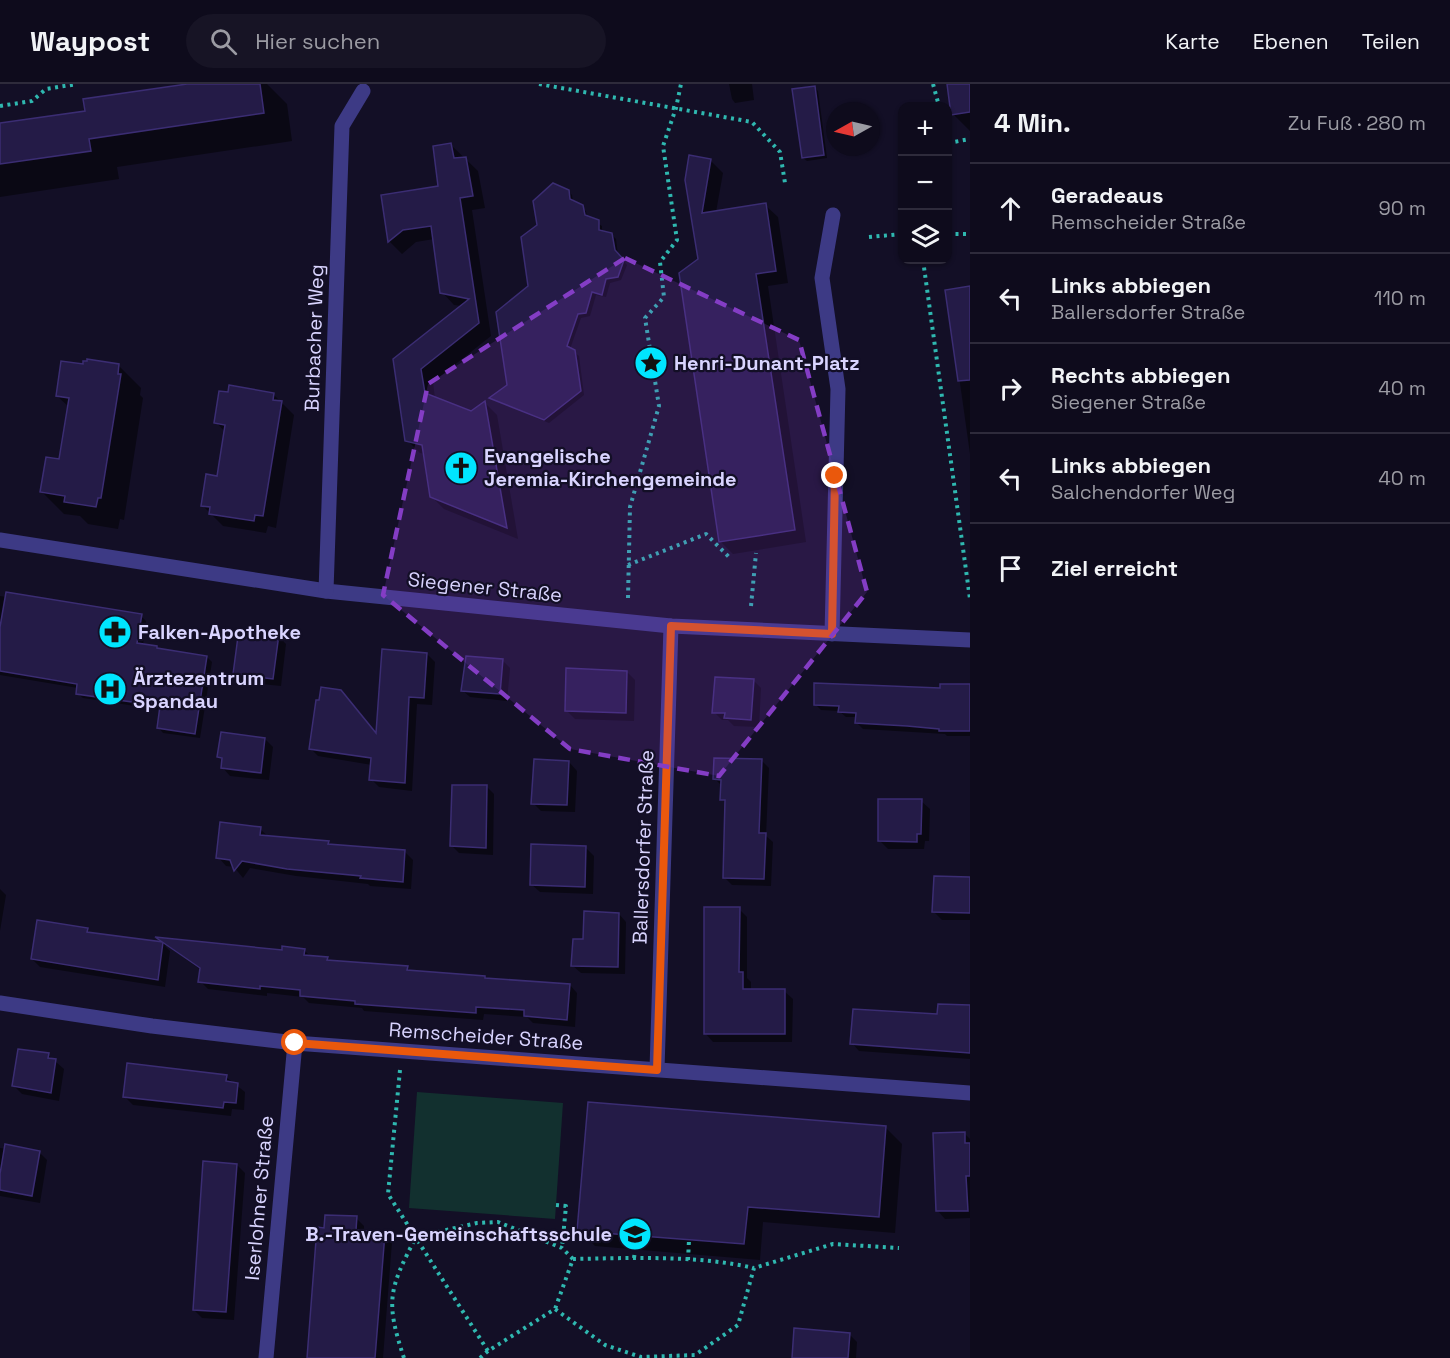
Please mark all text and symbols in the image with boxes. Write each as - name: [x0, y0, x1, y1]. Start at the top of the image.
- search box: [186, 14, 606, 68]
- text: Waypost: [30, 23, 150, 59]
- icon: search: [207, 25, 240, 58]
- text: Hier suchen: [255, 27, 380, 55]
- text: Karte: [1165, 28, 1220, 55]
- text: Ebenen: [1253, 28, 1329, 55]
- text: Teilen: [1362, 28, 1420, 55]
- north arrow: [826, 102, 880, 156]
- map controls: [898, 102, 952, 264]
- button: +: [898, 102, 952, 156]
- text: 4 Min.: [994, 106, 1071, 140]
- text: Zu Fuß · 280 m: [1288, 110, 1426, 136]
- button: −: [898, 156, 952, 210]
- text: Geradeaus: [1051, 181, 1163, 209]
- icon: ahead: [994, 192, 1027, 225]
- text: 90 m: [1379, 195, 1426, 221]
- text: Remscheider Straße: [1051, 209, 1246, 235]
- button: layers: [898, 210, 952, 264]
- street label: Burbacher Weg: [298, 264, 330, 412]
- text: Links abbiegen: [1051, 271, 1211, 299]
- icon: left: [994, 282, 1027, 315]
- text: 110 m: [1374, 285, 1426, 311]
- text: Ballersdorfer Straße: [1051, 299, 1245, 325]
- place icon: Henri-Dunant-Platz: [633, 345, 669, 381]
- place label: Henri-Dunant-Platz: [674, 350, 860, 376]
- text: Rechts abbiegen: [1051, 361, 1231, 389]
- icon: right: [994, 372, 1027, 405]
- text: 40 m: [1378, 375, 1426, 401]
- text: Siegener Straße: [1051, 389, 1206, 415]
- place label: Evangelische Jeremia-Kirchengemeinde: [484, 443, 737, 492]
- church icon: Evangelische Jeremia-Kirchengemeinde: [443, 450, 479, 486]
- text: Links abbiegen: [1051, 451, 1211, 479]
- route end: [821, 462, 847, 488]
- icon: left: [994, 462, 1027, 495]
- text: 40 m: [1378, 465, 1426, 491]
- text: Salchendorfer Weg: [1051, 479, 1235, 505]
- icon: arrive: [994, 552, 1027, 585]
- text: Ziel erreicht: [1051, 554, 1178, 582]
- street label: Siegener Straße: [407, 566, 563, 608]
- pharmacy icon: Falken-Apotheke: [97, 614, 133, 650]
- place label: Falken-Apotheke: [138, 619, 301, 645]
- place label: Ärztezentrum Spandau: [133, 665, 264, 714]
- hospital icon: Ärztezentrum Spandau: [92, 671, 128, 707]
- street label: Ballersdorfer Straße: [627, 749, 659, 945]
- street label: Remscheider Straße: [388, 1016, 584, 1056]
- route start: [281, 1029, 307, 1055]
- street label: Iserlohner Straße: [239, 1114, 279, 1282]
- school or university icon: B.-Traven-Gemeinschaftsschule: [617, 1216, 653, 1252]
- place label: B.-Traven-Gemeinschaftsschule: [305, 1221, 612, 1247]

